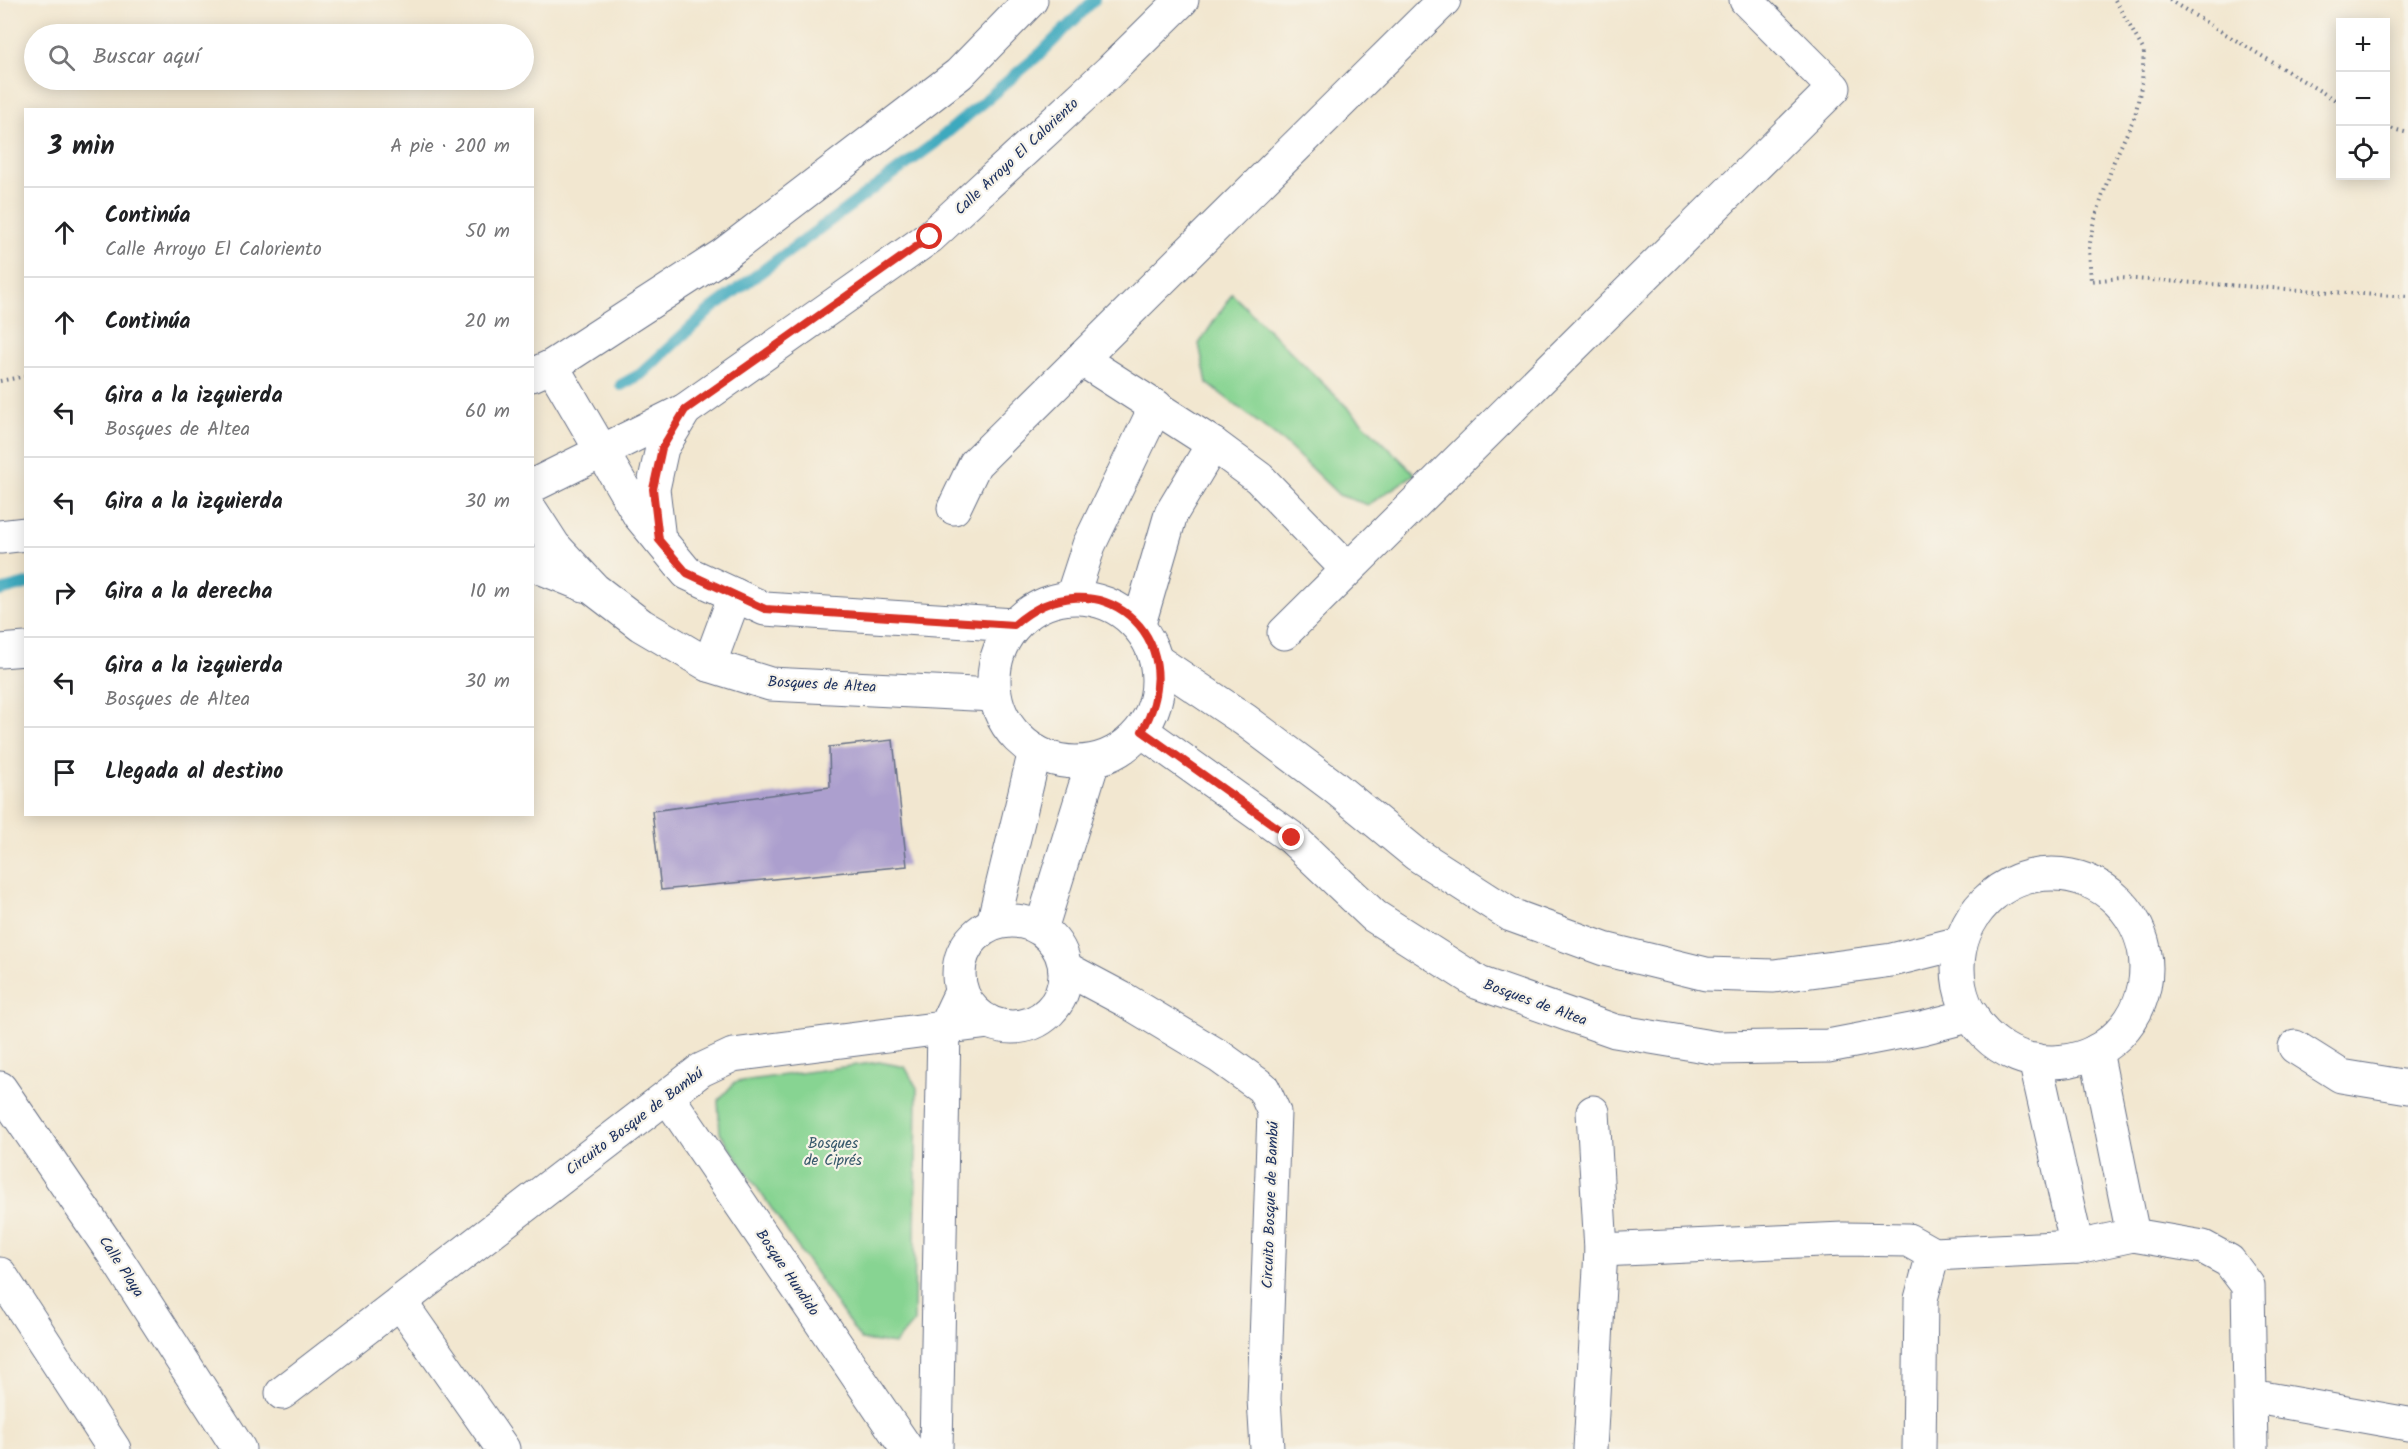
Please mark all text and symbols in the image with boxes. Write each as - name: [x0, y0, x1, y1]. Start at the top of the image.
- map controls: [2336, 18, 2390, 180]
- button: +: [2336, 18, 2390, 72]
- search box: [24, 24, 534, 90]
- text: Buscar aquí: [93, 40, 200, 75]
- icon: search: [45, 41, 78, 74]
- button: −: [2336, 72, 2390, 126]
- street label: Calle Arroyo El Caloriento: [949, 93, 1085, 221]
- text: 3 min: [48, 126, 115, 168]
- button: locate: [2336, 126, 2390, 180]
- text: A pie · 200 m: [390, 131, 510, 163]
- text: Continúa: [105, 199, 190, 234]
- icon: ahead: [48, 216, 81, 249]
- text: 50 m: [465, 216, 510, 248]
- route start: [916, 223, 942, 249]
- text: Calle Arroyo El Caloriento: [105, 234, 322, 266]
- text: Continúa: [105, 305, 190, 340]
- icon: ahead: [48, 306, 81, 339]
- text: 20 m: [464, 306, 510, 338]
- text: Gira a la izquierda: [105, 379, 283, 414]
- icon: left: [48, 396, 81, 429]
- text: 60 m: [465, 396, 510, 428]
- text: Bosques de Altea: [105, 414, 250, 446]
- text: Gira a la izquierda: [105, 485, 283, 520]
- icon: left: [48, 486, 81, 519]
- text: 30 m: [465, 486, 510, 518]
- text: Gira a la derecha: [105, 575, 272, 610]
- icon: right: [48, 576, 81, 609]
- text: 10 m: [470, 576, 510, 608]
- text: Gira a la izquierda: [105, 649, 283, 684]
- icon: left: [48, 666, 81, 699]
- text: 30 m: [465, 666, 510, 698]
- street label: Bosques de Altea: [767, 670, 877, 700]
- text: Bosques de Altea: [105, 684, 250, 716]
- text: Llegada al destino: [105, 755, 283, 790]
- icon: arrive: [48, 756, 81, 789]
- route end: [1278, 824, 1304, 850]
- street label: Bosques de Altea: [1480, 973, 1590, 1033]
- street label: Circuito Bosque de Bambú: [561, 1062, 710, 1182]
- street label: Circuito Bosque de Bambú: [1256, 1120, 1286, 1289]
- park label: Bosques de Ciprés: [804, 1132, 863, 1173]
- street label: Bosque Hundido: [749, 1225, 825, 1322]
- street label: Calle Playa: [92, 1232, 150, 1302]

